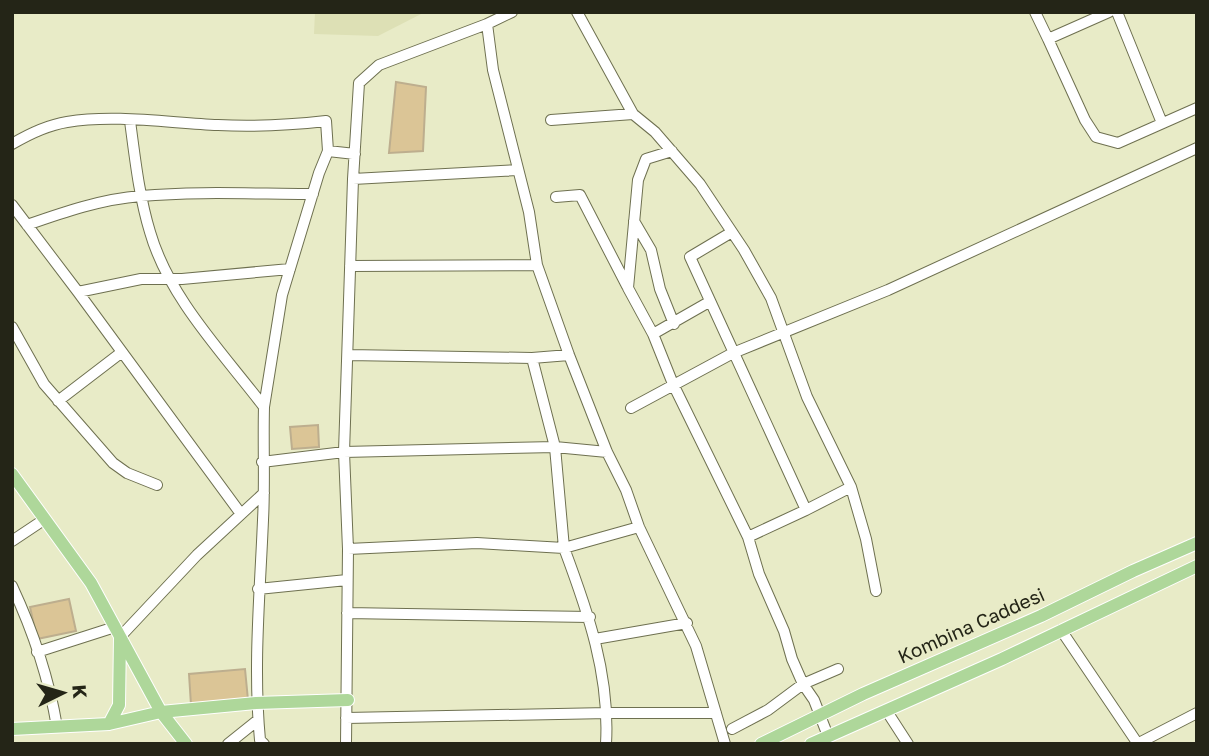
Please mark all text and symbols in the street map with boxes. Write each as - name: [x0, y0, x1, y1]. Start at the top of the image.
- street label: Kombina Caddesi: [894, 582, 1048, 668]
- north arrow: [28, 658, 98, 728]
- text: K: [68, 684, 93, 700]

